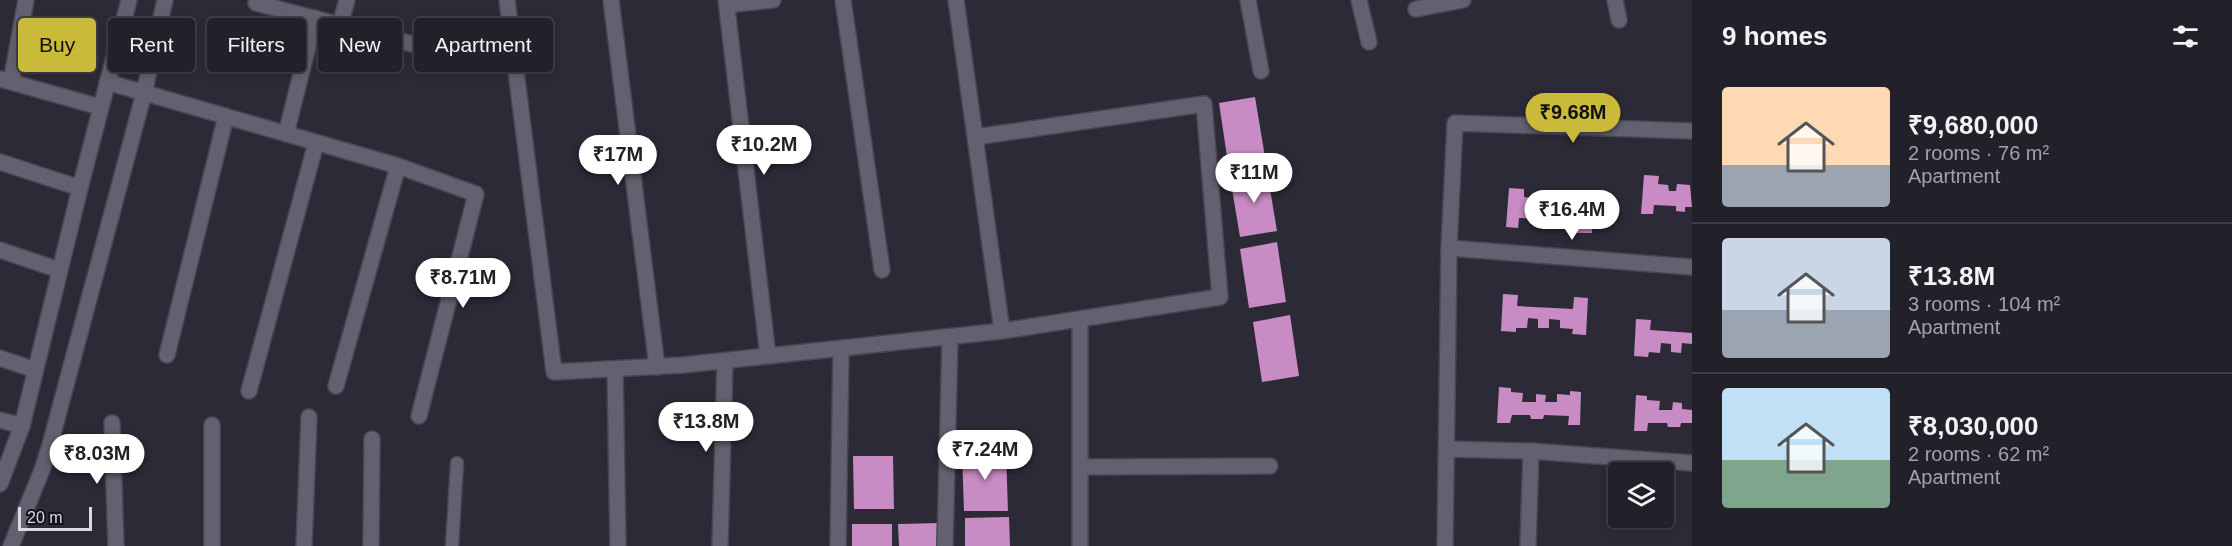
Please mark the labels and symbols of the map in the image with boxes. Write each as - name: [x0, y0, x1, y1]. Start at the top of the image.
- pin: ₹9.68M: [1524, 93, 1622, 144]
- pin: ₹10.2M: [715, 125, 813, 176]
- pin: ₹17M: [582, 135, 654, 186]
- pin: ₹11M: [1218, 153, 1290, 204]
- pin: ₹16.4M: [1523, 190, 1621, 241]
- pin: ₹8.71M: [414, 258, 512, 309]
- pin: ₹13.8M: [657, 402, 755, 453]
- pin: ₹7.24M: [936, 430, 1034, 481]
- pin: ₹8.03M: [48, 434, 146, 485]
- scale bar: [18, 504, 92, 532]

